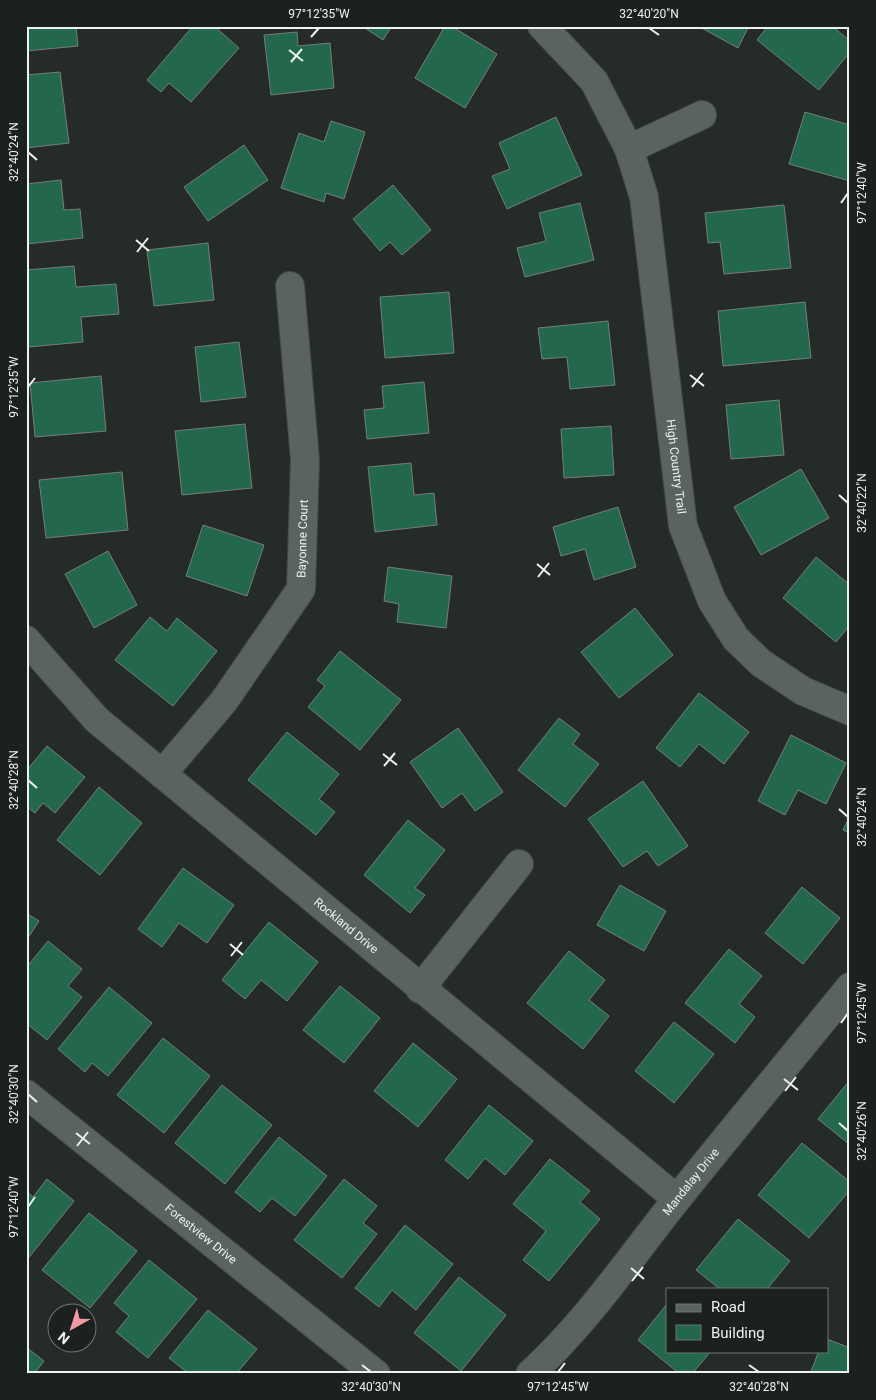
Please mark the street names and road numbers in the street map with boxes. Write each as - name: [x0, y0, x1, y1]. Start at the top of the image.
- street label: High Country Trail: [663, 419, 689, 515]
- street label: Bayonne Court: [294, 499, 311, 578]
- street label: Rockland Drive: [311, 895, 381, 956]
- street label: Mandalay Drive: [660, 1145, 722, 1218]
- street label: Forestview Drive: [162, 1201, 240, 1267]

